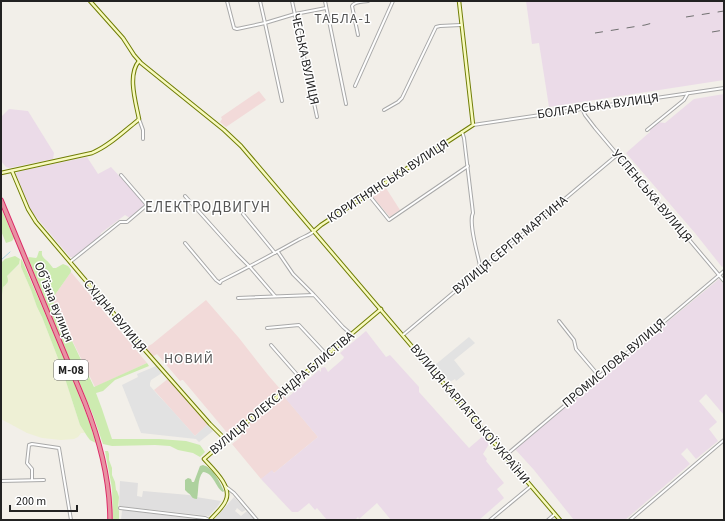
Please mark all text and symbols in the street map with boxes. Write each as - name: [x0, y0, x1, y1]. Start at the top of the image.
- district label: ТАБЛА-1: [314, 9, 372, 29]
- street label: ЧЕСЬКА ВУЛИЦЯ: [287, 12, 323, 106]
- street label: БОЛГАРСЬКА ВУЛИЦЯ: [536, 89, 660, 123]
- street label: КОРИТНЯНСЬКА ВУЛИЦЯ: [324, 135, 452, 227]
- street label: УСПЕНСЬКА ВУЛИЦЯ: [608, 146, 696, 246]
- street label: ВУЛИЦЯ СЕРГІЯ МАРТИНА: [449, 191, 572, 299]
- district label: ЕЛЕКТРОДВИГУН: [145, 197, 271, 218]
- street label: Обʼїзна вулиця: [30, 259, 78, 345]
- street label: СХІДНА ВУЛИЦЯ: [79, 276, 151, 356]
- street label: ПРОМИСЛОВА ВУЛИЦЯ: [558, 314, 670, 412]
- street label: ВУЛИЦЯ ОЛЕКСАНДРА БЛИСТІВА: [206, 326, 359, 459]
- street label: ВУЛИЦЯ КАРПАТСЬКОЇ УКРАЇНИ: [406, 340, 534, 488]
- district label: НОВИЙ: [164, 349, 214, 369]
- road number: М-08: [54, 360, 88, 380]
- scale bar: [10, 487, 77, 513]
- text: 200 m: [16, 493, 46, 510]

